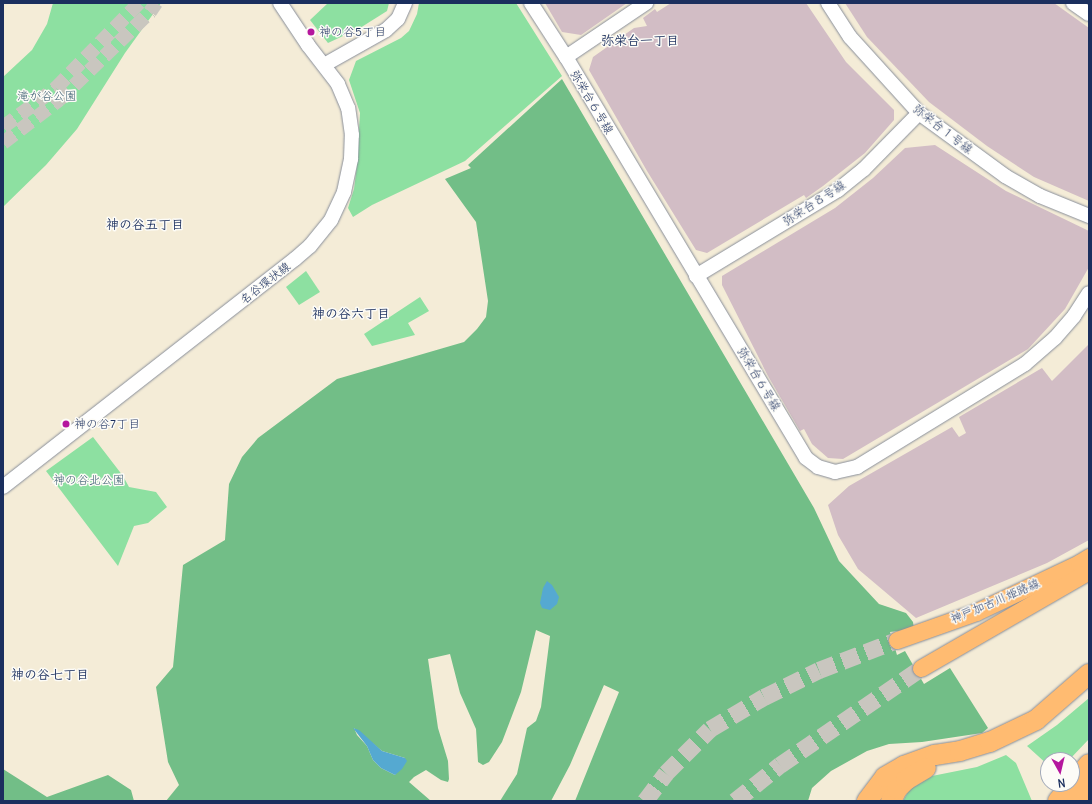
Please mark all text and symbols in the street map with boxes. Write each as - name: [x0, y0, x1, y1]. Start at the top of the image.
- place label: 神の谷5丁目: [319, 25, 386, 39]
- marker: 神の谷5丁目: [306, 27, 316, 37]
- district label: 弥栄台一丁目: [601, 33, 679, 49]
- street label: 弥栄台６号線: [567, 67, 617, 137]
- park label: 滝が谷公園: [17, 89, 77, 103]
- street label: 弥栄台１号線: [910, 101, 976, 157]
- street label: 弥栄台８号線: [780, 177, 848, 229]
- district label: 神の谷五丁目: [106, 217, 184, 233]
- street label: 名谷環状線: [237, 259, 293, 307]
- district label: 神の谷六丁目: [312, 306, 390, 322]
- street label: 弥栄台６号線: [734, 344, 784, 414]
- place label: 神の谷7丁目: [74, 417, 140, 431]
- marker: 神の谷7丁目: [61, 419, 71, 429]
- park label: 神の谷北公園: [53, 473, 125, 487]
- street label: 神戸加古川姫路線: [948, 576, 1042, 626]
- district label: 神の谷七丁目: [11, 667, 89, 683]
- north arrow: [1040, 752, 1080, 792]
- text: N: [1057, 775, 1066, 790]

